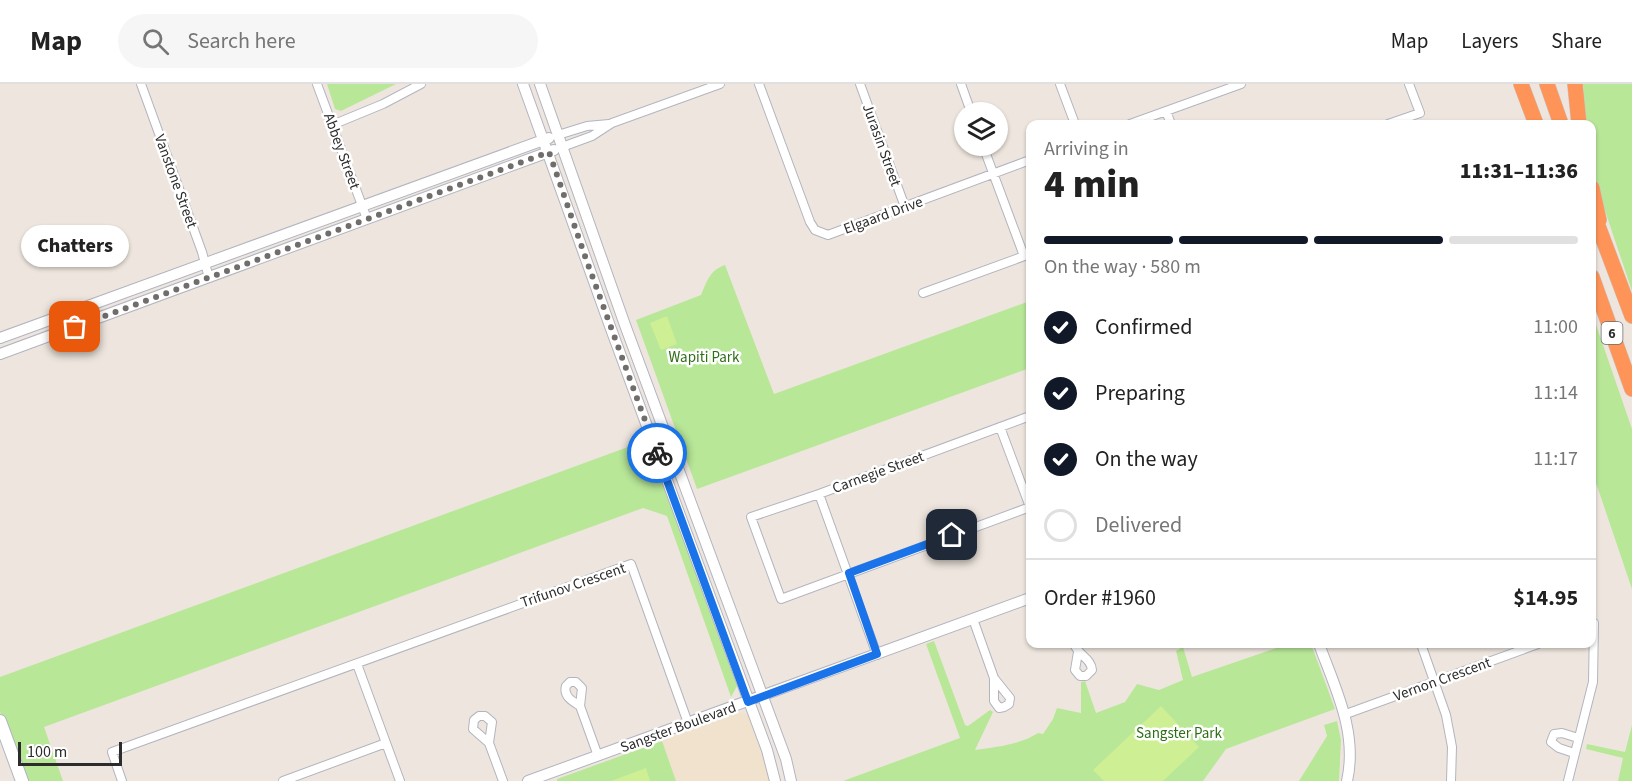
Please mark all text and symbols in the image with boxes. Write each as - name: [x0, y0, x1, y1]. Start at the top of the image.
- search box: [118, 14, 538, 68]
- text: Map: [30, 21, 82, 61]
- icon: search: [139, 25, 172, 58]
- text: Search here: [187, 25, 296, 57]
- text: Map: [1391, 26, 1428, 56]
- text: Layers: [1461, 26, 1518, 56]
- text: Share: [1551, 26, 1602, 56]
- street label: Jurasin Street: [857, 101, 906, 189]
- map controls: [954, 102, 1008, 156]
- button: layers: [954, 102, 1008, 156]
- street label: Abbey Street: [318, 110, 365, 192]
- street label: Vanstone Street: [149, 131, 202, 231]
- text: Arriving in: [1044, 135, 1129, 163]
- text: 11:31–11:36: [1460, 155, 1578, 187]
- text: 4 min: [1044, 157, 1140, 213]
- street label: Elgaard Drive: [841, 191, 926, 240]
- callout: Chatters: [21, 225, 129, 267]
- text: Chatters: [37, 232, 113, 260]
- text: On the way · 580 m: [1044, 253, 1201, 281]
- pin: [49, 301, 100, 352]
- icon: bag: [58, 310, 91, 343]
- icon: check: [1044, 311, 1077, 344]
- text: Confirmed: [1095, 311, 1192, 343]
- text: 11:00: [1533, 313, 1578, 341]
- road number: 6: [1602, 322, 1622, 344]
- park label: Wapiti Park: [669, 347, 740, 368]
- icon: check: [1044, 377, 1077, 410]
- text: Preparing: [1095, 377, 1185, 409]
- text: 11:14: [1533, 379, 1578, 407]
- courier: [627, 423, 687, 483]
- icon: bike: [641, 437, 674, 470]
- icon: check: [1044, 443, 1077, 476]
- text: On the way: [1095, 443, 1198, 475]
- text: 11:17: [1533, 445, 1578, 473]
- street label: Carnegie Street: [829, 446, 927, 499]
- pin: [926, 509, 977, 560]
- text: Delivered: [1095, 509, 1182, 541]
- icon: home: [935, 518, 968, 551]
- street label: Trifunov Crescent: [518, 558, 628, 613]
- text: Order #1960: [1044, 582, 1156, 614]
- text: $14.95: [1513, 582, 1578, 614]
- street label: Vernon Crescent: [1391, 652, 1494, 707]
- street label: Sangster Boulevard: [617, 697, 739, 758]
- park label: Sangster Park: [1136, 723, 1223, 744]
- scale bar: [18, 739, 122, 766]
- text: 100 m: [27, 741, 67, 763]

